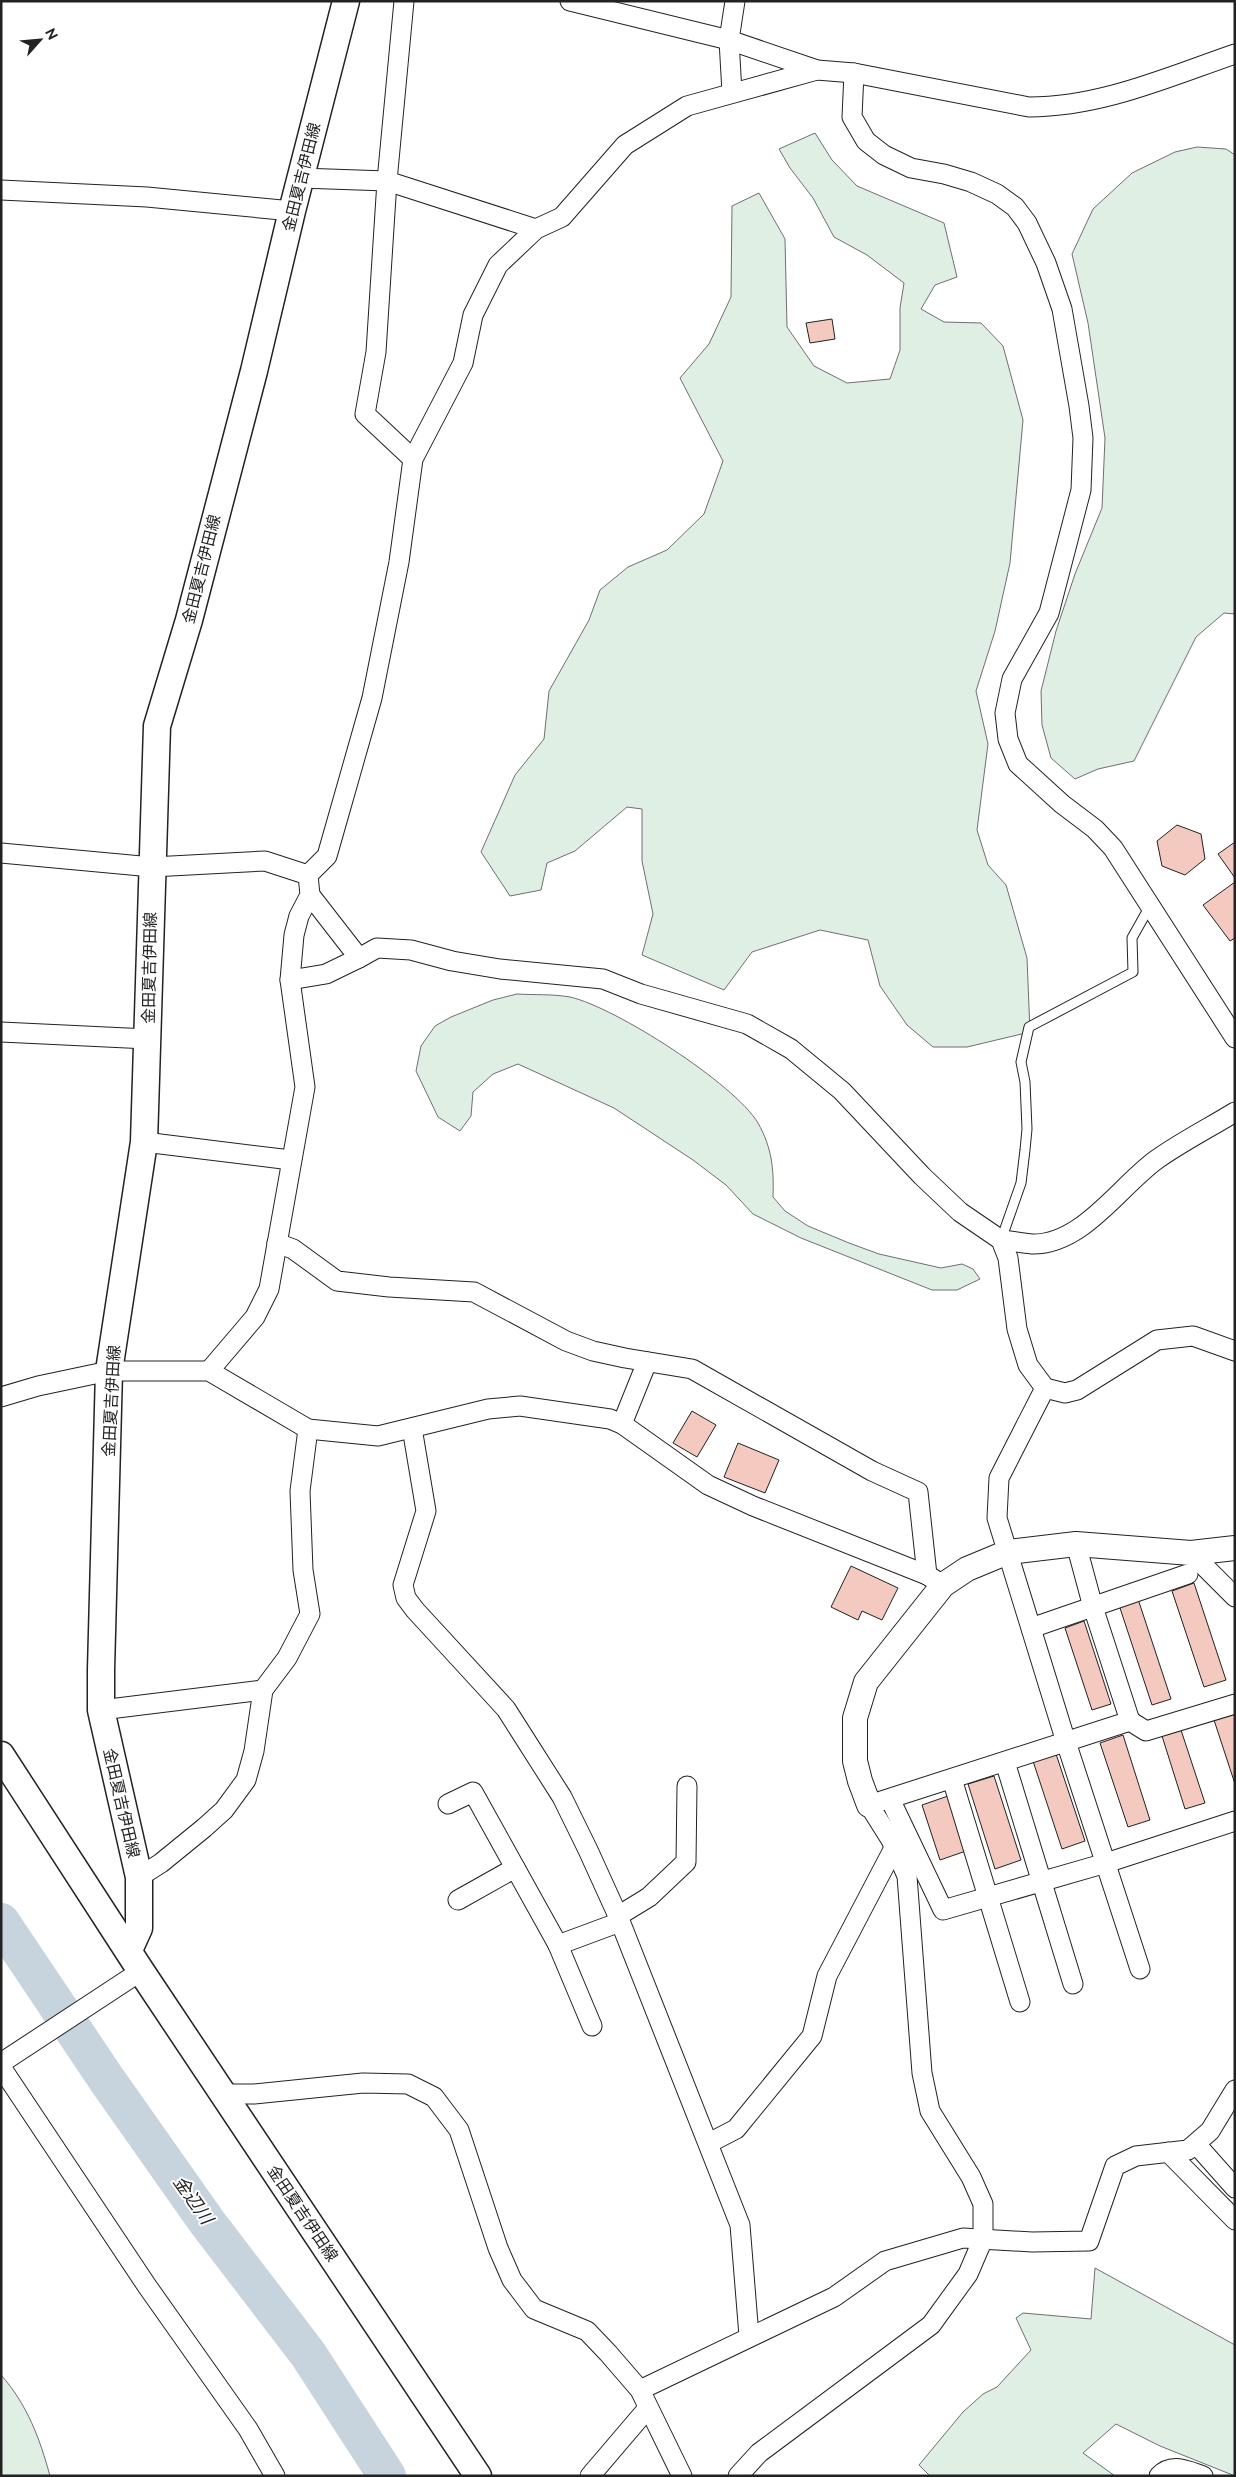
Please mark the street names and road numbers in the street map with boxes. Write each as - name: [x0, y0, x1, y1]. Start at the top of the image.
- street label: 金田夏吉伊田線: [279, 120, 324, 234]
- street label: 金田夏吉伊田線: [179, 512, 224, 626]
- street label: 金田夏吉伊田線: [139, 912, 160, 1024]
- street label: 金田夏吉伊田線: [99, 1345, 124, 1457]
- street label: 金田夏吉伊田線: [100, 1746, 143, 1860]
- street label: 金田夏吉伊田線: [263, 2162, 342, 2265]

